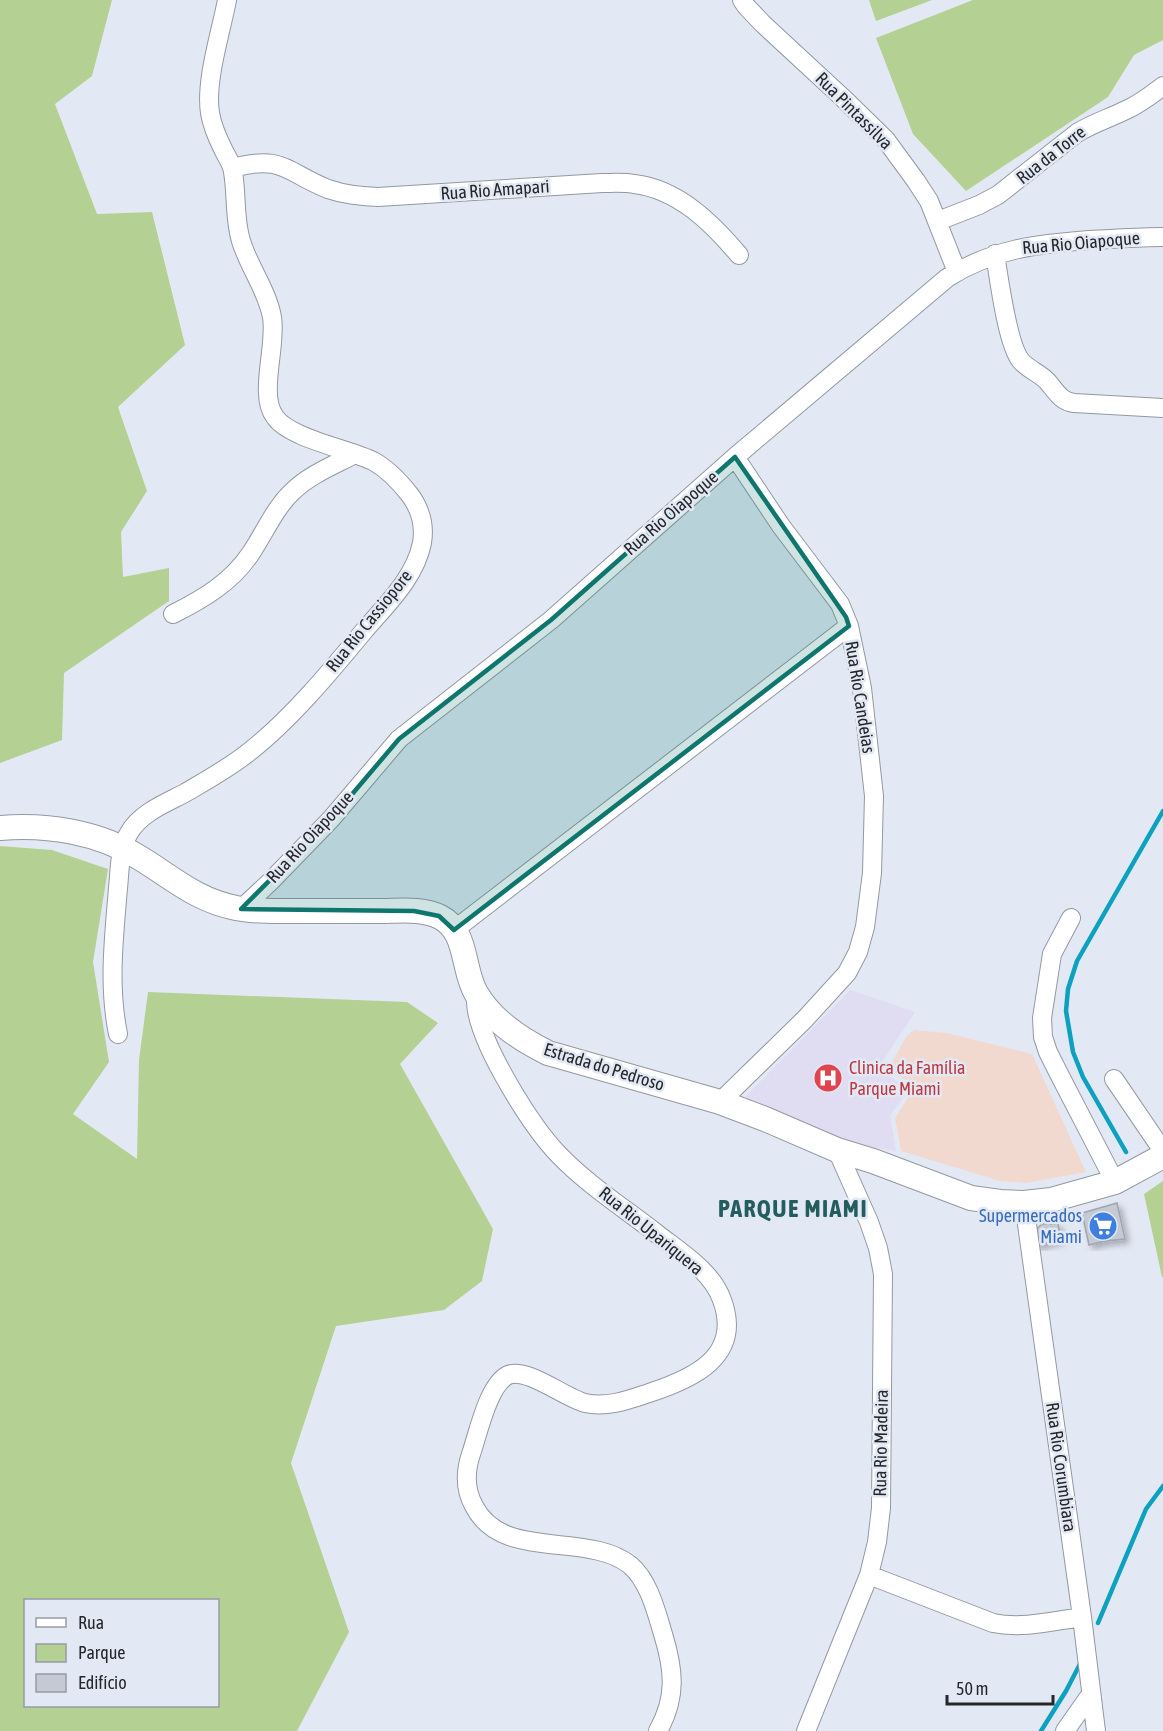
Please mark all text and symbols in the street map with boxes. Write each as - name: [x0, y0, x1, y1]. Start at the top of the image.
- street label: Rua Pintassilva: [811, 68, 897, 154]
- street label: Rua da Torre: [1012, 121, 1089, 188]
- street label: Rua Rio Amapari: [440, 175, 550, 204]
- street label: Rua Rio Oiapoque: [1021, 227, 1141, 258]
- street label: Rua Rio Oiapoque: [619, 466, 722, 559]
- street label: Rua Rio Cassiopore: [321, 566, 416, 676]
- street label: Rua Rio Candeias: [841, 639, 880, 755]
- street label: Rua Rio Oiapoque: [262, 786, 358, 887]
- street label: Estrada do Pedroso: [541, 1038, 667, 1095]
- place label: Clinica da Família Parque Miami: [849, 1057, 965, 1099]
- hospital icon: Clinica da Família Parque Miami: [812, 1062, 844, 1094]
- street label: Rua Rio Upariquera: [595, 1182, 708, 1279]
- district label: PARQUE MIAMI: [718, 1195, 868, 1222]
- place label: Supermercados Miami: [979, 1205, 1082, 1247]
- supermarket icon: Supermercados Miami: [1087, 1210, 1119, 1242]
- street label: Rua Rio Madeira: [869, 1389, 892, 1497]
- street label: Rua Rio Corumbiara: [1042, 1401, 1081, 1533]
- legend: [24, 1599, 219, 1707]
- text: Rua: [78, 1612, 104, 1633]
- text: Parque: [78, 1642, 126, 1663]
- scale bar: [947, 1668, 1054, 1706]
- text: Edifício: [78, 1672, 127, 1693]
- text: 50 m: [956, 1678, 988, 1699]

